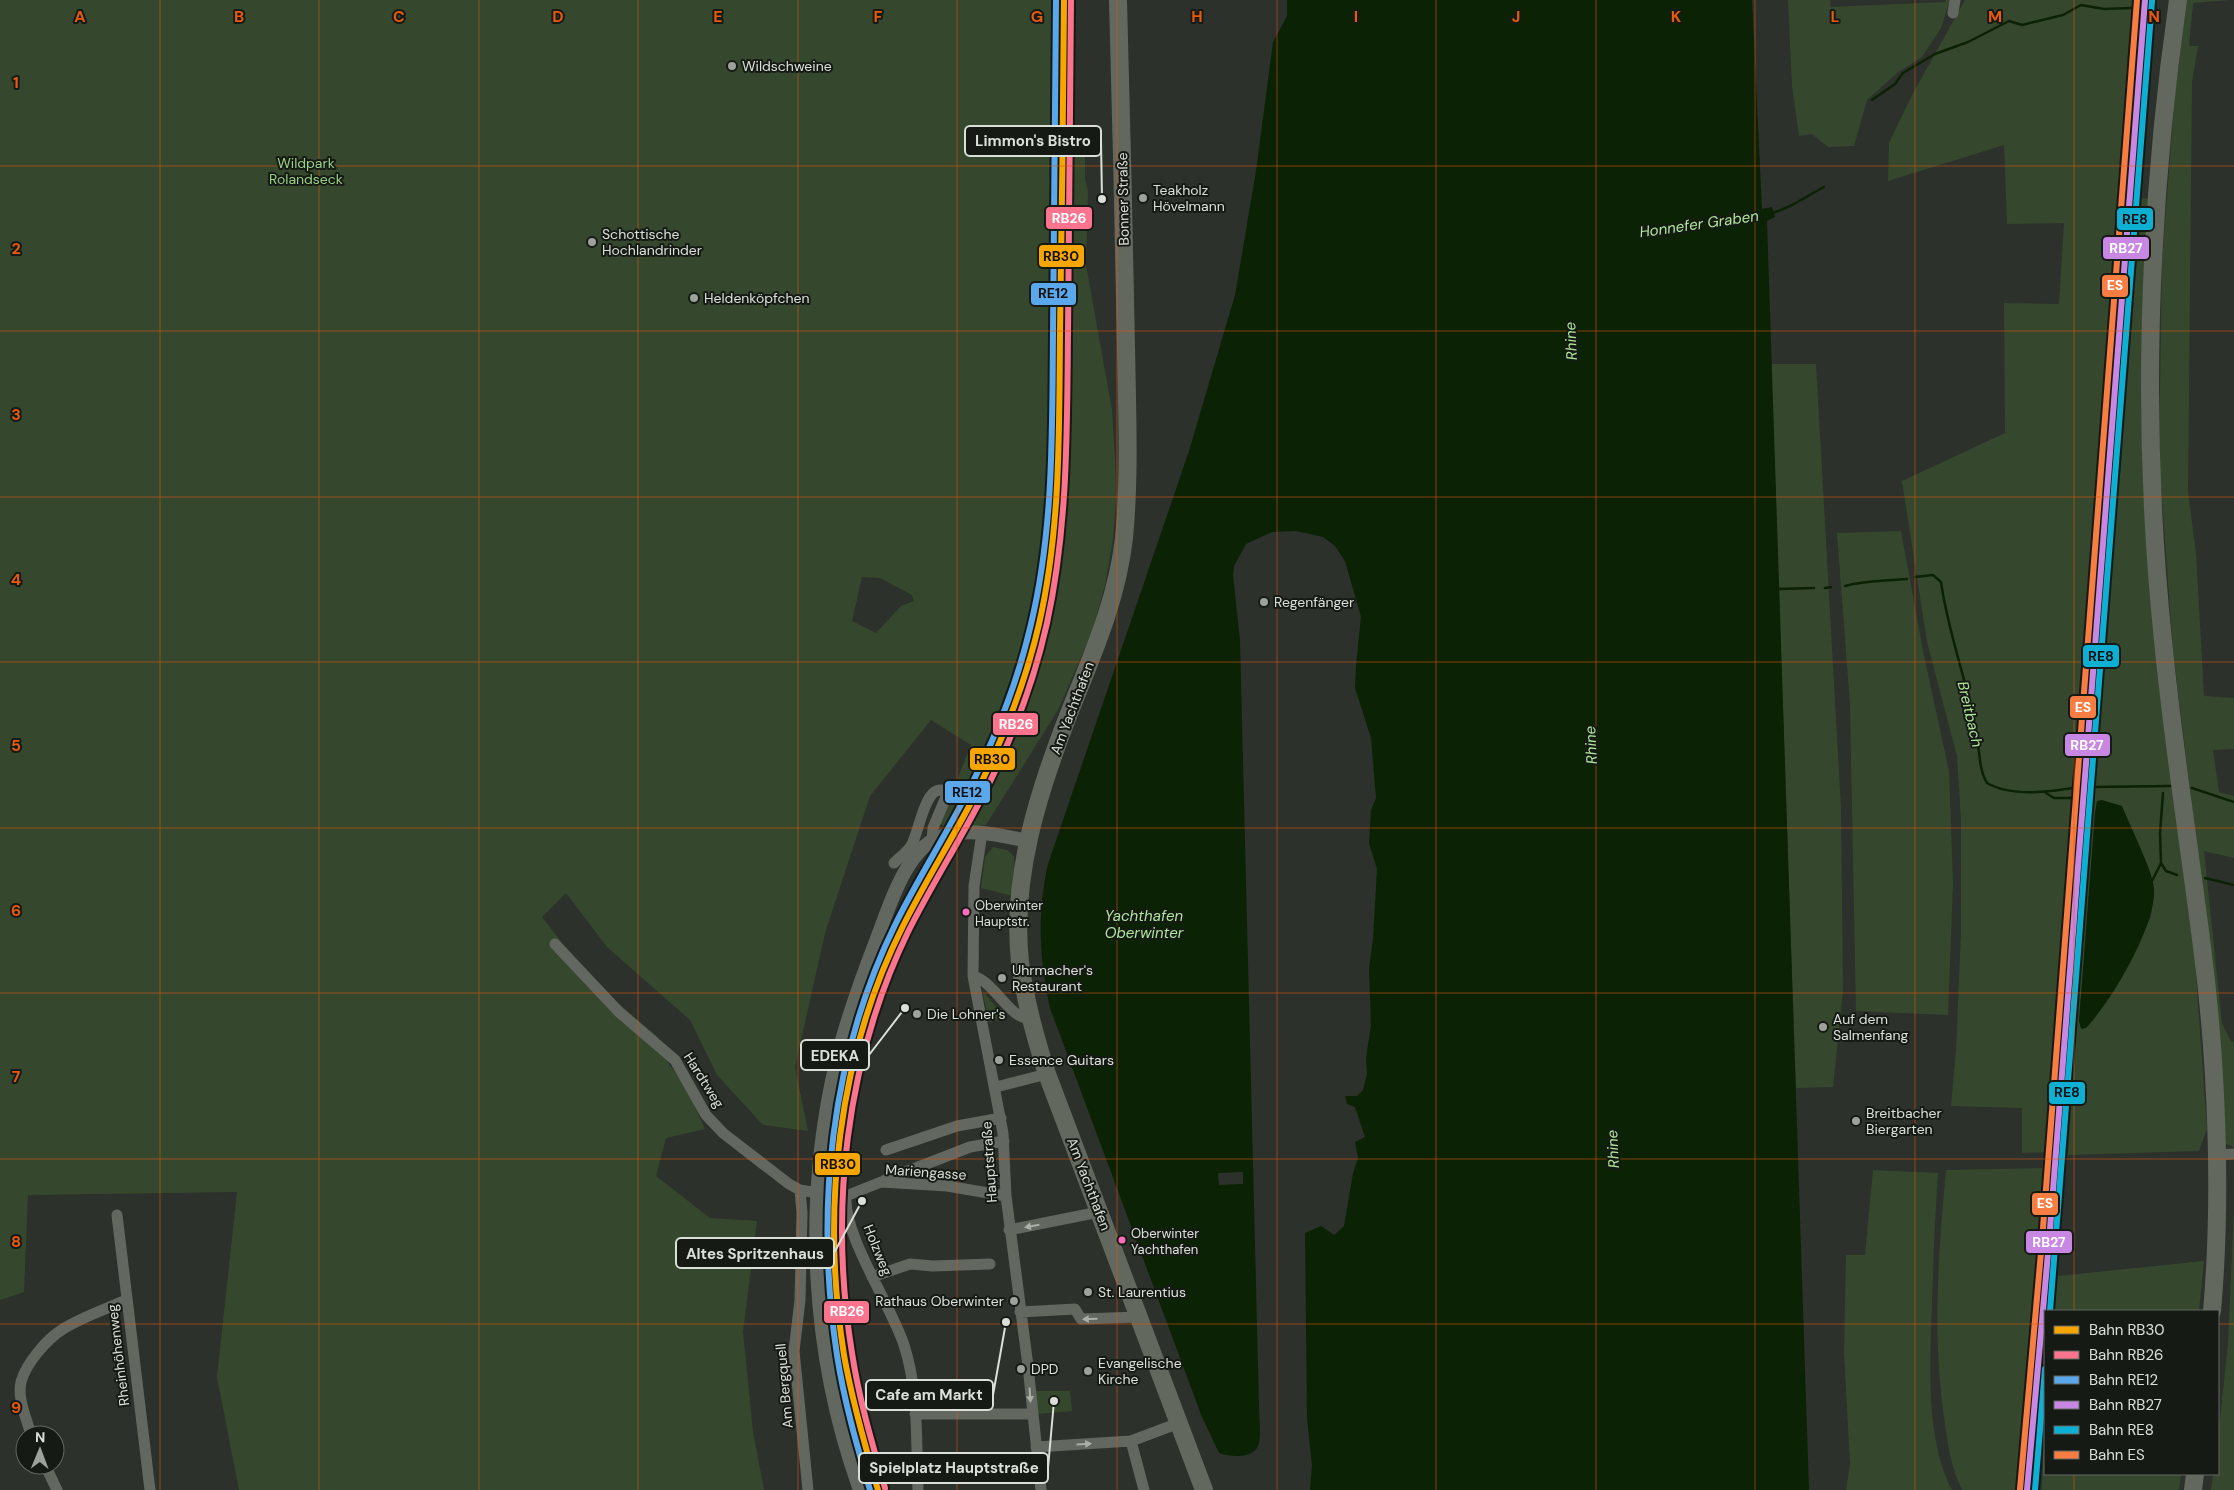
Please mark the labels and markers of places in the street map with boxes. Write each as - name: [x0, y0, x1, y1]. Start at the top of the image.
- place label: Wildschweine: [742, 57, 832, 75]
- marker: Wildschweine: [726, 60, 738, 72]
- callout: Limmon's Bistro: [965, 126, 1101, 156]
- place label: Teakholz Hövelmann: [1153, 181, 1225, 215]
- marker: Teakholz Hövelmann: [1137, 192, 1149, 204]
- place label: Schottische Hochlandrinder: [602, 225, 702, 259]
- marker: Schottische Hochlandrinder: [586, 236, 598, 248]
- place label: Heldenköpfchen: [704, 289, 810, 307]
- marker: Heldenköpfchen: [688, 292, 700, 304]
- place label: Regenfänger: [1274, 593, 1354, 611]
- marker: Regenfänger: [1258, 596, 1270, 608]
- place label: Oberwinter Hauptstr.: [975, 897, 1043, 930]
- marker: Oberwinter Hauptstr.: [961, 907, 971, 917]
- place label: Uhrmacher's Restaurant: [1012, 961, 1093, 995]
- marker: Uhrmacher's Restaurant: [996, 972, 1008, 984]
- place label: Die Lohner's: [927, 1005, 1006, 1023]
- marker: Die Lohner's: [911, 1008, 923, 1020]
- place label: Auf dem Salmenfang: [1833, 1010, 1908, 1044]
- marker: Auf dem Salmenfang: [1817, 1021, 1829, 1033]
- callout: EDEKA: [801, 1040, 869, 1070]
- place label: Essence Guitars: [1009, 1051, 1114, 1069]
- marker: Essence Guitars: [993, 1054, 1005, 1066]
- place label: Breitbacher Biergarten: [1866, 1104, 1942, 1138]
- marker: Breitbacher Biergarten: [1850, 1115, 1862, 1127]
- place label: Oberwinter Yachthafen: [1131, 1225, 1199, 1258]
- marker: Oberwinter Yachthafen: [1117, 1235, 1127, 1245]
- callout: Altes Spritzenhaus: [676, 1238, 834, 1268]
- place label: St. Laurentius: [1098, 1283, 1186, 1301]
- marker: St. Laurentius: [1082, 1286, 1094, 1298]
- place label: Rathaus Oberwinter: [875, 1292, 1004, 1310]
- marker: Rathaus Oberwinter: [1008, 1295, 1020, 1307]
- place label: Evangelische Kirche: [1098, 1354, 1182, 1388]
- place label: DPD: [1031, 1360, 1058, 1378]
- marker: DPD: [1015, 1363, 1027, 1375]
- marker: Evangelische Kirche: [1082, 1365, 1094, 1377]
- callout: Cafe am Markt: [866, 1380, 993, 1410]
- callout: Spielplatz Hauptstraße: [859, 1453, 1048, 1483]

